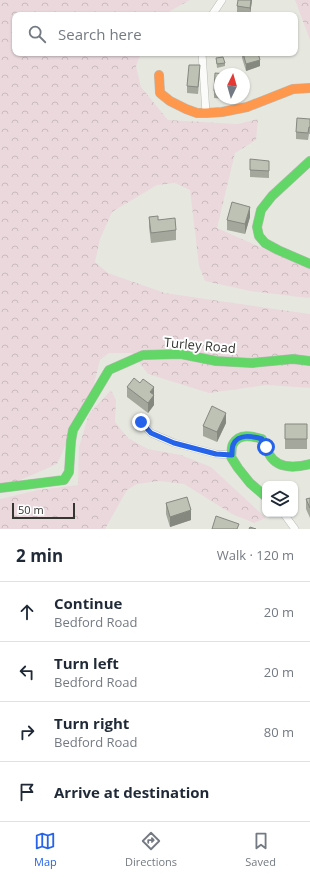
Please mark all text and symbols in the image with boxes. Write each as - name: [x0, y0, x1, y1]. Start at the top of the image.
- search box: [12, 12, 298, 56]
- icon: search: [26, 23, 48, 45]
- text: Search here: [58, 24, 142, 44]
- north arrow: [214, 68, 250, 104]
- street label: Turley Road: [163, 333, 237, 357]
- route end: [132, 413, 150, 431]
- route start: [257, 438, 275, 456]
- map controls: [262, 481, 298, 517]
- button: layers: [262, 481, 298, 517]
- scale bar: [12, 501, 75, 520]
- text: 50 m: [18, 502, 44, 517]
- text: 2 min: [16, 544, 63, 567]
- text: Walk · 120 m: [217, 546, 294, 564]
- text: Continue: [54, 593, 122, 613]
- icon: ahead: [16, 601, 38, 623]
- text: 20 m: [264, 603, 294, 621]
- text: Bedford Road: [54, 613, 138, 631]
- text: Turn left: [54, 653, 119, 673]
- icon: left: [16, 661, 38, 683]
- text: 20 m: [264, 663, 294, 681]
- text: Bedford Road: [54, 673, 138, 691]
- text: Turn right: [54, 713, 129, 733]
- icon: right: [16, 721, 38, 743]
- text: 80 m: [264, 723, 294, 741]
- text: Bedford Road: [54, 733, 138, 751]
- icon: arrive: [16, 781, 38, 803]
- text: Arrive at destination: [54, 782, 209, 802]
- tab: Map: [34, 830, 57, 869]
- tab: Directions: [125, 830, 177, 869]
- tab: Saved: [245, 830, 276, 869]

